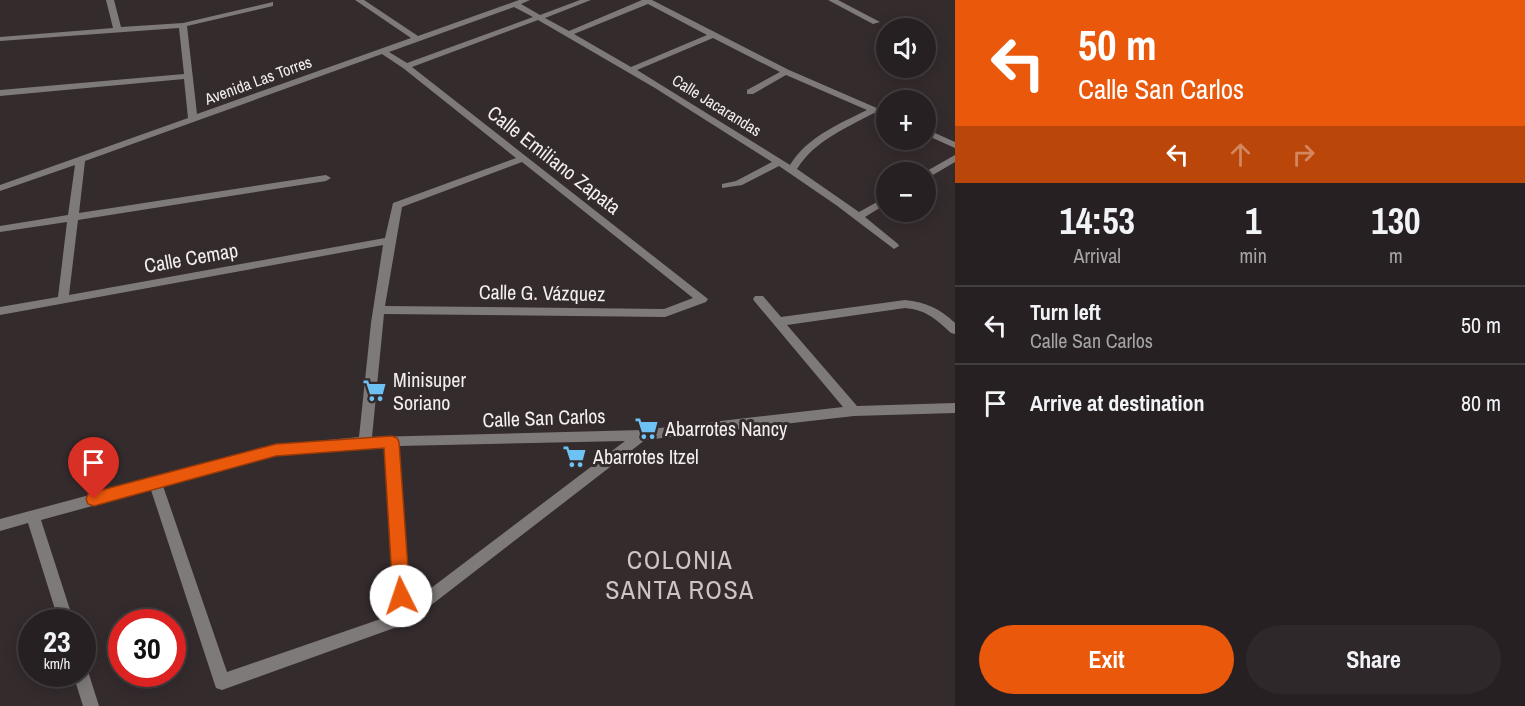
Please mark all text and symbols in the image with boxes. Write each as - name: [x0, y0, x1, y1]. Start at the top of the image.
- text: 50 m: [1078, 17, 1157, 73]
- map controls: [876, 18, 936, 222]
- button: sound: [876, 18, 936, 78]
- icon: left: [979, 24, 1057, 102]
- street label: Avenida Las Torres: [200, 50, 315, 110]
- street label: Calle Jacarandas: [668, 69, 766, 141]
- text: Calle San Carlos: [1078, 71, 1244, 107]
- button: +: [876, 90, 936, 150]
- street label: Calle Emiliano Zapata: [482, 99, 627, 220]
- icon: left: [1161, 138, 1194, 171]
- icon: ahead: [1224, 138, 1257, 171]
- icon: right: [1287, 138, 1320, 171]
- button: −: [876, 162, 936, 222]
- text: 14:53: [1059, 197, 1135, 245]
- text: 1: [1245, 197, 1261, 245]
- text: 130: [1371, 197, 1421, 245]
- street label: Calle Cemap: [142, 236, 240, 279]
- text: Arrival: [1074, 242, 1121, 269]
- text: min: [1239, 242, 1267, 269]
- text: m: [1389, 242, 1403, 269]
- street label: Calle G. Vázquez: [479, 278, 605, 307]
- text: Turn left: [1030, 297, 1101, 327]
- icon: left: [979, 309, 1012, 342]
- text: 50 m: [1461, 310, 1501, 340]
- text: Calle San Carlos: [1030, 327, 1153, 354]
- place label: Minisuper Soriano: [393, 366, 466, 416]
- supermarket icon: Minisuper Soriano: [362, 378, 388, 404]
- icon: arrive: [979, 387, 1012, 420]
- text: Arrive at destination: [1030, 388, 1204, 418]
- text: 80 m: [1461, 388, 1501, 418]
- street label: Calle San Carlos: [482, 402, 606, 433]
- place label: Abarrotes Nancy: [664, 415, 788, 442]
- supermarket icon: Abarrotes Nancy: [634, 416, 660, 442]
- pin: [68, 437, 119, 499]
- place label: Abarrotes Itzel: [592, 443, 699, 470]
- supermarket icon: Abarrotes Itzel: [562, 444, 588, 470]
- icon: arrive: [77, 446, 110, 479]
- district label: COLONIA SANTA ROSA: [605, 542, 755, 607]
- position arrow: [369, 564, 433, 628]
- speed limit sign: 30: [108, 609, 186, 687]
- text: 23: [43, 621, 71, 661]
- button: Exit: [979, 625, 1234, 694]
- button: Share: [1246, 625, 1501, 694]
- text: km/h: [44, 653, 70, 674]

